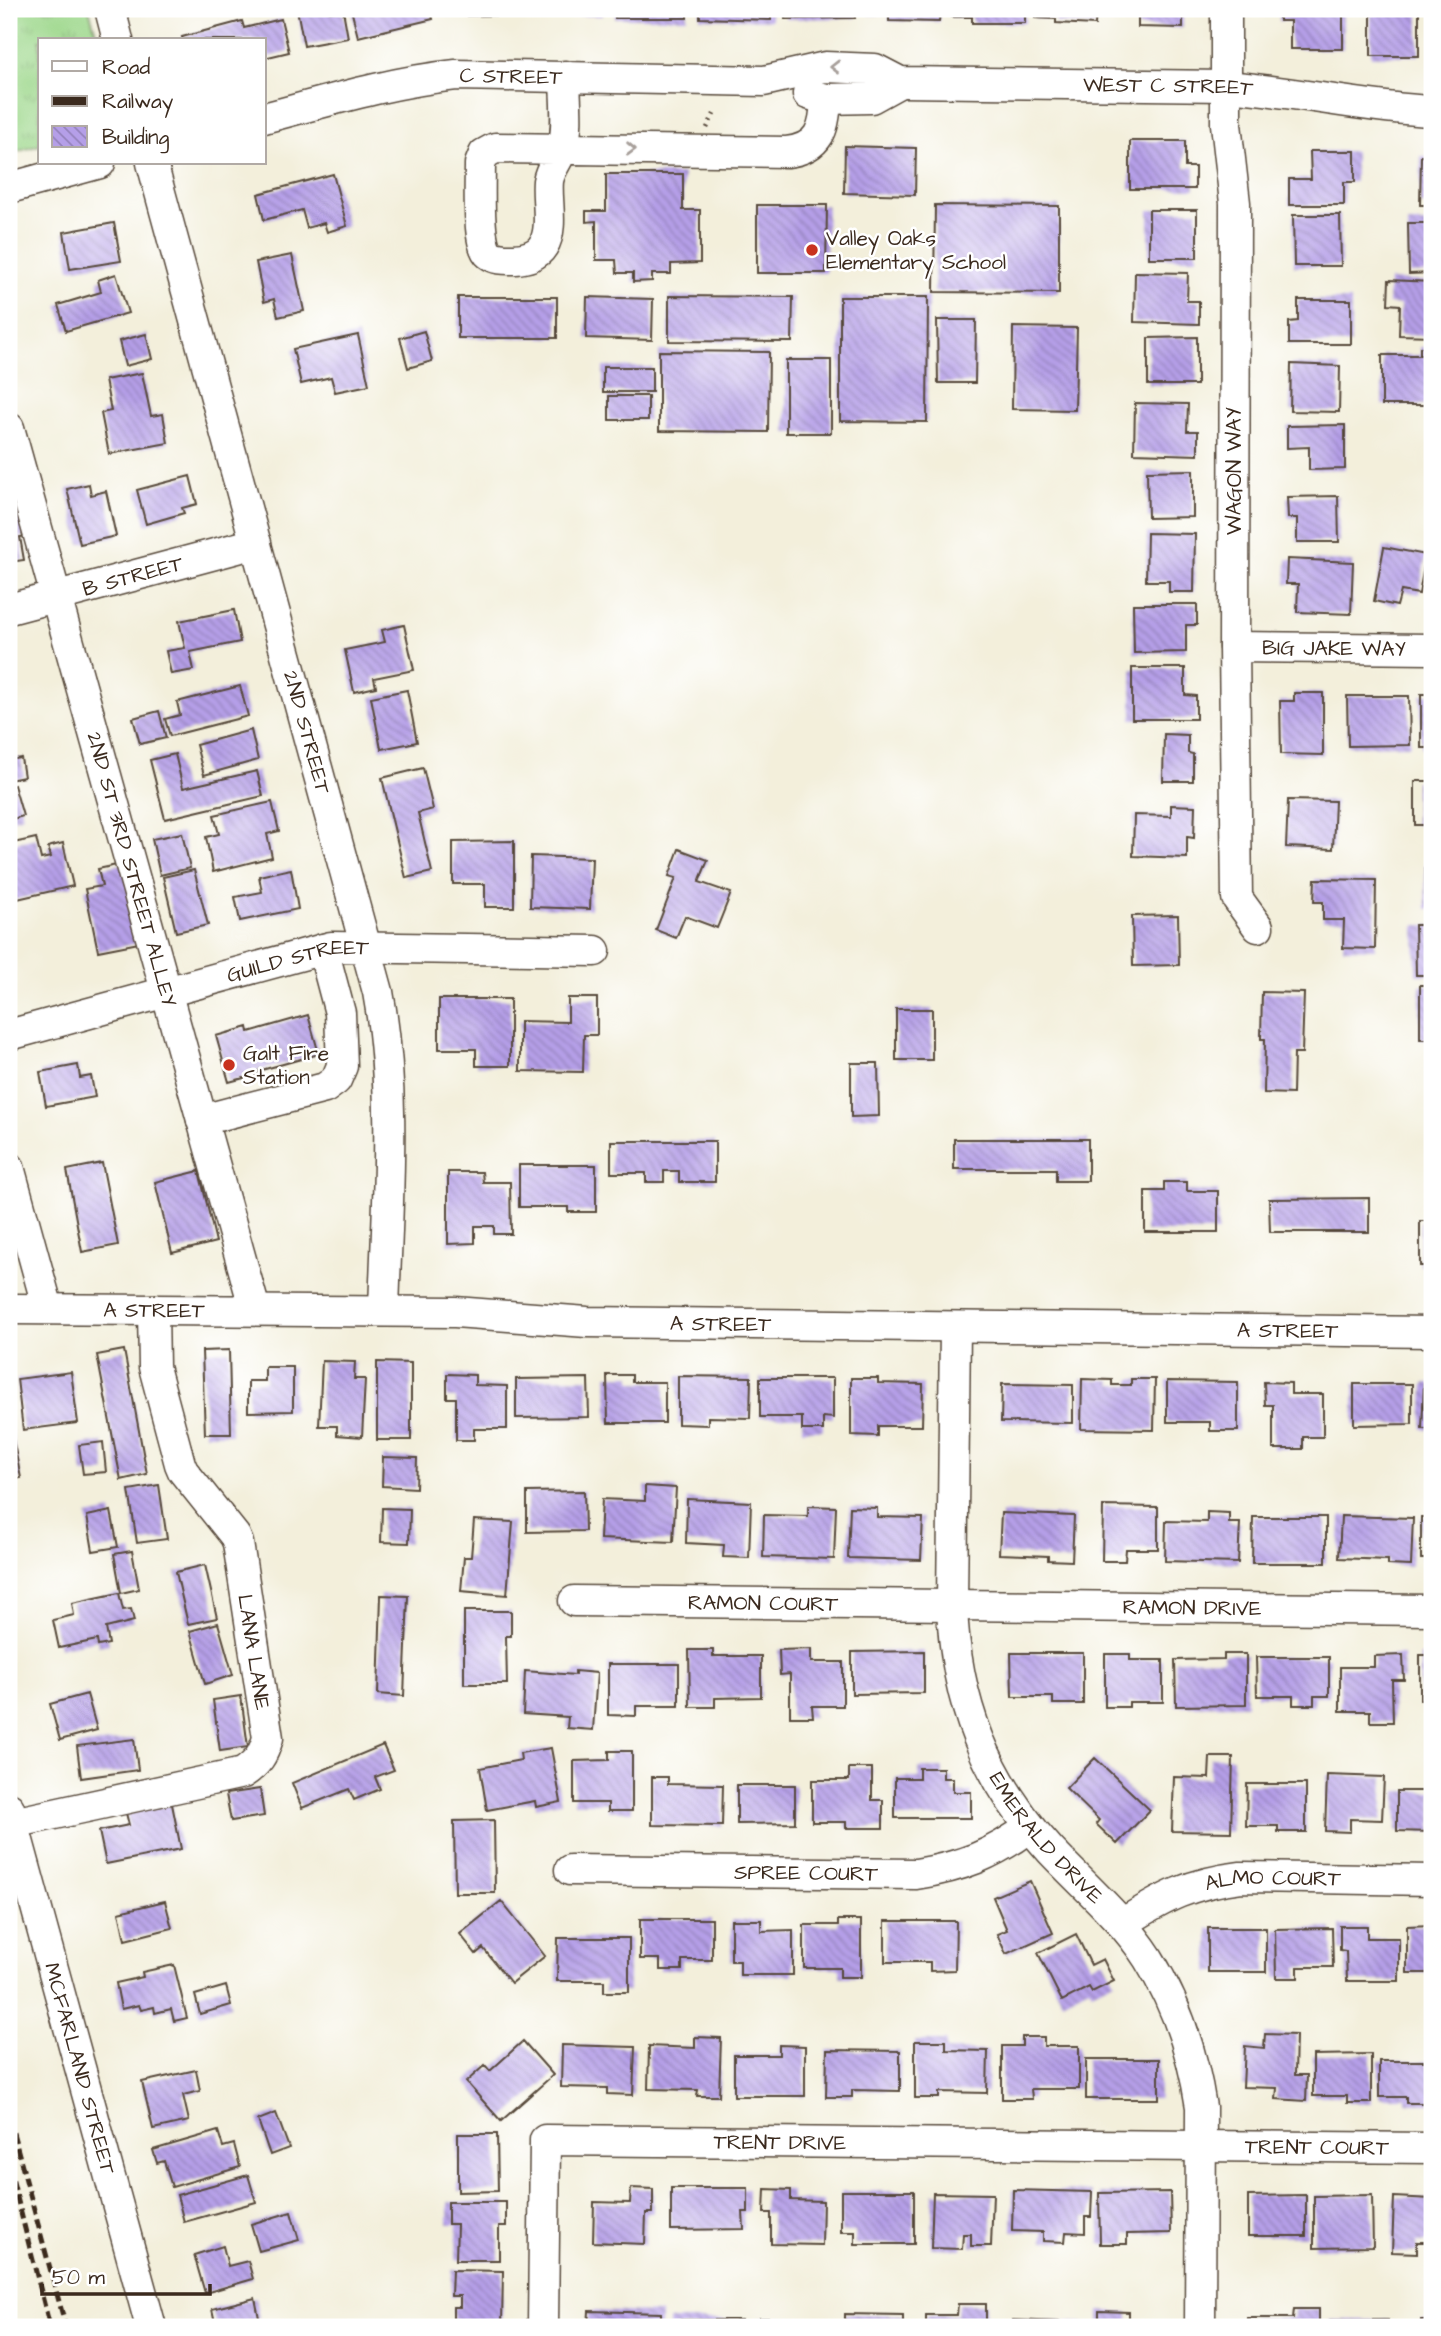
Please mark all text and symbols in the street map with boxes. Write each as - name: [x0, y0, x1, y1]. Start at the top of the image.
- legend: [38, 38, 266, 164]
- text: Road: [102, 53, 150, 82]
- one-way arrow: [829, 59, 840, 75]
- street label: C STREET: [459, 61, 564, 92]
- street label: WEST C STREET: [1083, 70, 1255, 104]
- text: Railway: [102, 87, 174, 118]
- text: Building: [102, 123, 170, 154]
- one-way arrow: [625, 142, 636, 157]
- place label: Valley Oaks Elementary School: [826, 224, 1006, 279]
- marker: Valley Oaks Elementary School: [804, 242, 820, 258]
- street label: WAGON WAY: [1220, 407, 1249, 535]
- street label: B STREET: [79, 549, 187, 604]
- street label: BIG JAKE WAY: [1262, 633, 1406, 664]
- street label: 2ND STREET: [276, 667, 338, 798]
- street label: 2ND ST 3RD STREET ALLEY: [79, 729, 184, 1010]
- street label: GUILD STREET: [223, 933, 370, 990]
- place label: Galt Fire Station: [243, 1039, 329, 1092]
- marker: Galt Fire Station: [221, 1057, 237, 1073]
- street label: A STREET: [103, 1296, 206, 1325]
- street label: A STREET: [670, 1309, 772, 1339]
- street label: A STREET: [1237, 1316, 1339, 1346]
- street label: RAMON COURT: [688, 1588, 839, 1619]
- street label: LANA LANE: [230, 1592, 277, 1712]
- street label: RAMON DRIVE: [1122, 1593, 1262, 1623]
- street label: EMERALD DRIVE: [982, 1767, 1110, 1911]
- street label: SPREE COURT: [734, 1858, 879, 1889]
- street label: ALMO COURT: [1202, 1863, 1342, 1898]
- street label: MCFARLAND STREET: [37, 1960, 123, 2178]
- street label: TRENT DRIVE: [714, 2128, 847, 2158]
- street label: TRENT COURT: [1245, 2132, 1390, 2163]
- scale bar: [42, 2252, 210, 2296]
- text: 50 m: [52, 2263, 106, 2292]

